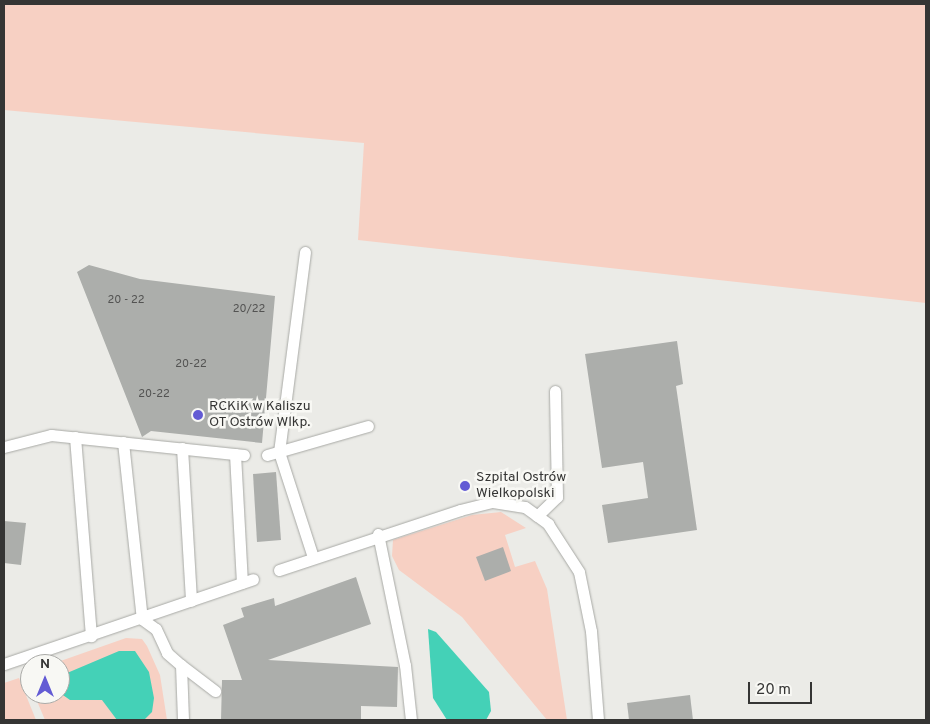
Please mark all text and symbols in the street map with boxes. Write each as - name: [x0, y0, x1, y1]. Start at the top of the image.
- house number: 20 - 22: [108, 293, 144, 307]
- house number: 20/22: [233, 302, 265, 316]
- house number: 20-22: [175, 357, 207, 371]
- house number: 20-22: [138, 387, 170, 401]
- place label: RCKiK w Kaliszu OT Ostrów Wlkp.: [209, 399, 311, 432]
- marker: RCKiK w Kaliszu OT Ostrów Wlkp.: [191, 408, 205, 422]
- place label: Szpital Ostrów Wielkopolski: [476, 470, 566, 502]
- marker: Szpital Ostrów Wielkopolski: [458, 479, 472, 493]
- north arrow: [20, 654, 70, 704]
- text: N: [40, 656, 50, 673]
- scale bar: [750, 672, 814, 704]
- text: 20 m: [756, 681, 791, 700]

